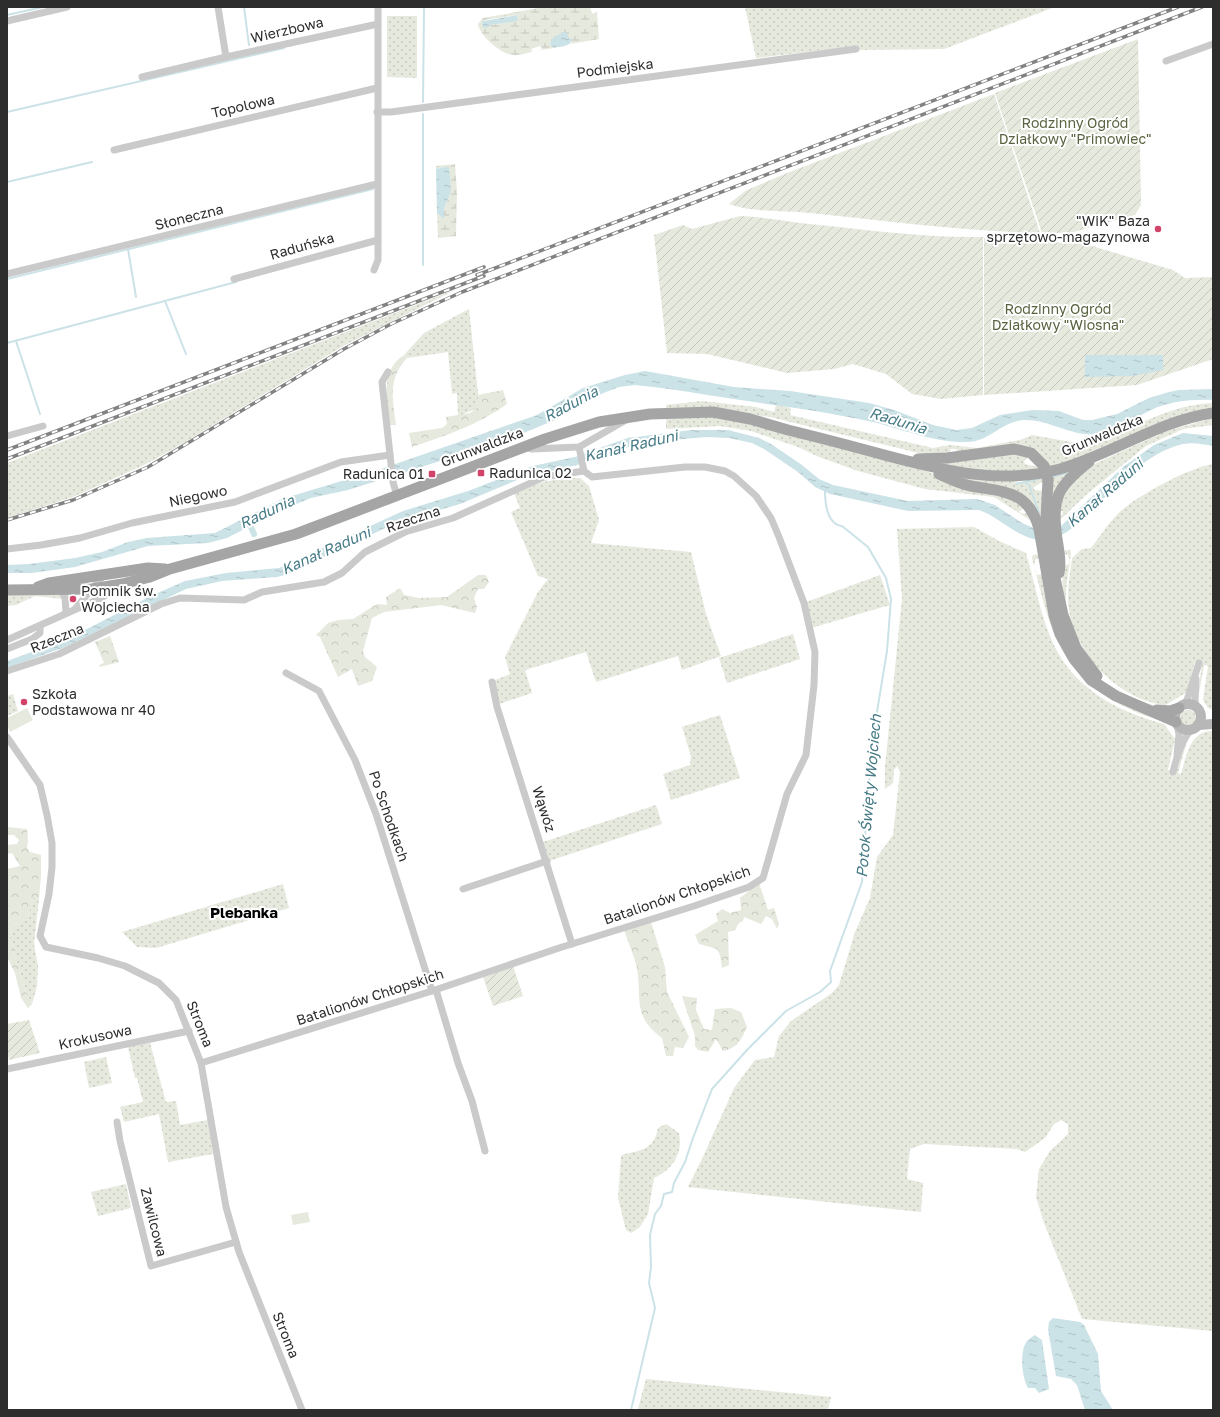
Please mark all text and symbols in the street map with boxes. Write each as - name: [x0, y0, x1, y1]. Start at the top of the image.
- street label: Wierzbowa: [249, 13, 325, 46]
- street label: Podmiejska: [576, 54, 654, 81]
- street label: Topolowa: [210, 90, 276, 121]
- park label: Rodzinny Ogród Działkowy "Primowiec": [999, 114, 1151, 147]
- street label: Słoneczna: [153, 200, 225, 233]
- place label: "WiK" Baza sprzętowo-magazynowa: [987, 212, 1150, 245]
- marker: "WiK" Baza sprzętowo-magazynowa: [1153, 224, 1163, 234]
- street label: Raduńska: [268, 228, 336, 263]
- park label: Rodzinny Ogród Działkowy "Wiosna": [992, 300, 1124, 333]
- water label: Radunia: [540, 381, 601, 425]
- water label: Radunia: [868, 403, 929, 437]
- street label: Grunwaldzka: [1058, 410, 1145, 459]
- street label: Grunwaldzka: [438, 423, 525, 470]
- water label: Kanał Raduni: [582, 425, 681, 465]
- water label: Kanał Raduni: [1062, 453, 1148, 530]
- place label: Radunica 02: [489, 464, 572, 481]
- place label: Radunica 01: [343, 465, 424, 482]
- marker: Radunica 02: [476, 468, 486, 478]
- marker: Radunica 01: [427, 469, 437, 479]
- street label: Niegowo: [167, 481, 229, 510]
- water label: Radunia: [236, 490, 297, 532]
- street label: Rzeczna: [383, 501, 442, 536]
- water label: Kanał Raduni: [278, 522, 375, 578]
- place label: Pomnik św. Wojciecha: [81, 582, 157, 615]
- marker: Pomnik św. Wojciecha: [68, 594, 78, 604]
- street label: Rzeczna: [28, 619, 86, 656]
- place label: Szkoła Podstawowa nr 40: [32, 685, 156, 718]
- marker: Szkoła Podstawowa nr 40: [19, 697, 29, 707]
- water label: Potok Święty Wojciech: [852, 713, 885, 878]
- street label: Po Schodkach: [366, 768, 413, 864]
- street label: Wąwóz: [529, 784, 560, 834]
- street label: Batalionów Chłopskich: [601, 861, 752, 928]
- district label: Plebanka: [210, 903, 278, 921]
- street label: Batalionów Chłopskich: [294, 965, 446, 1028]
- street label: Stroma: [184, 998, 217, 1049]
- street label: Krokusowa: [57, 1020, 133, 1053]
- street label: Zawilcowa: [138, 1186, 171, 1258]
- street label: Stroma: [270, 1309, 303, 1360]

